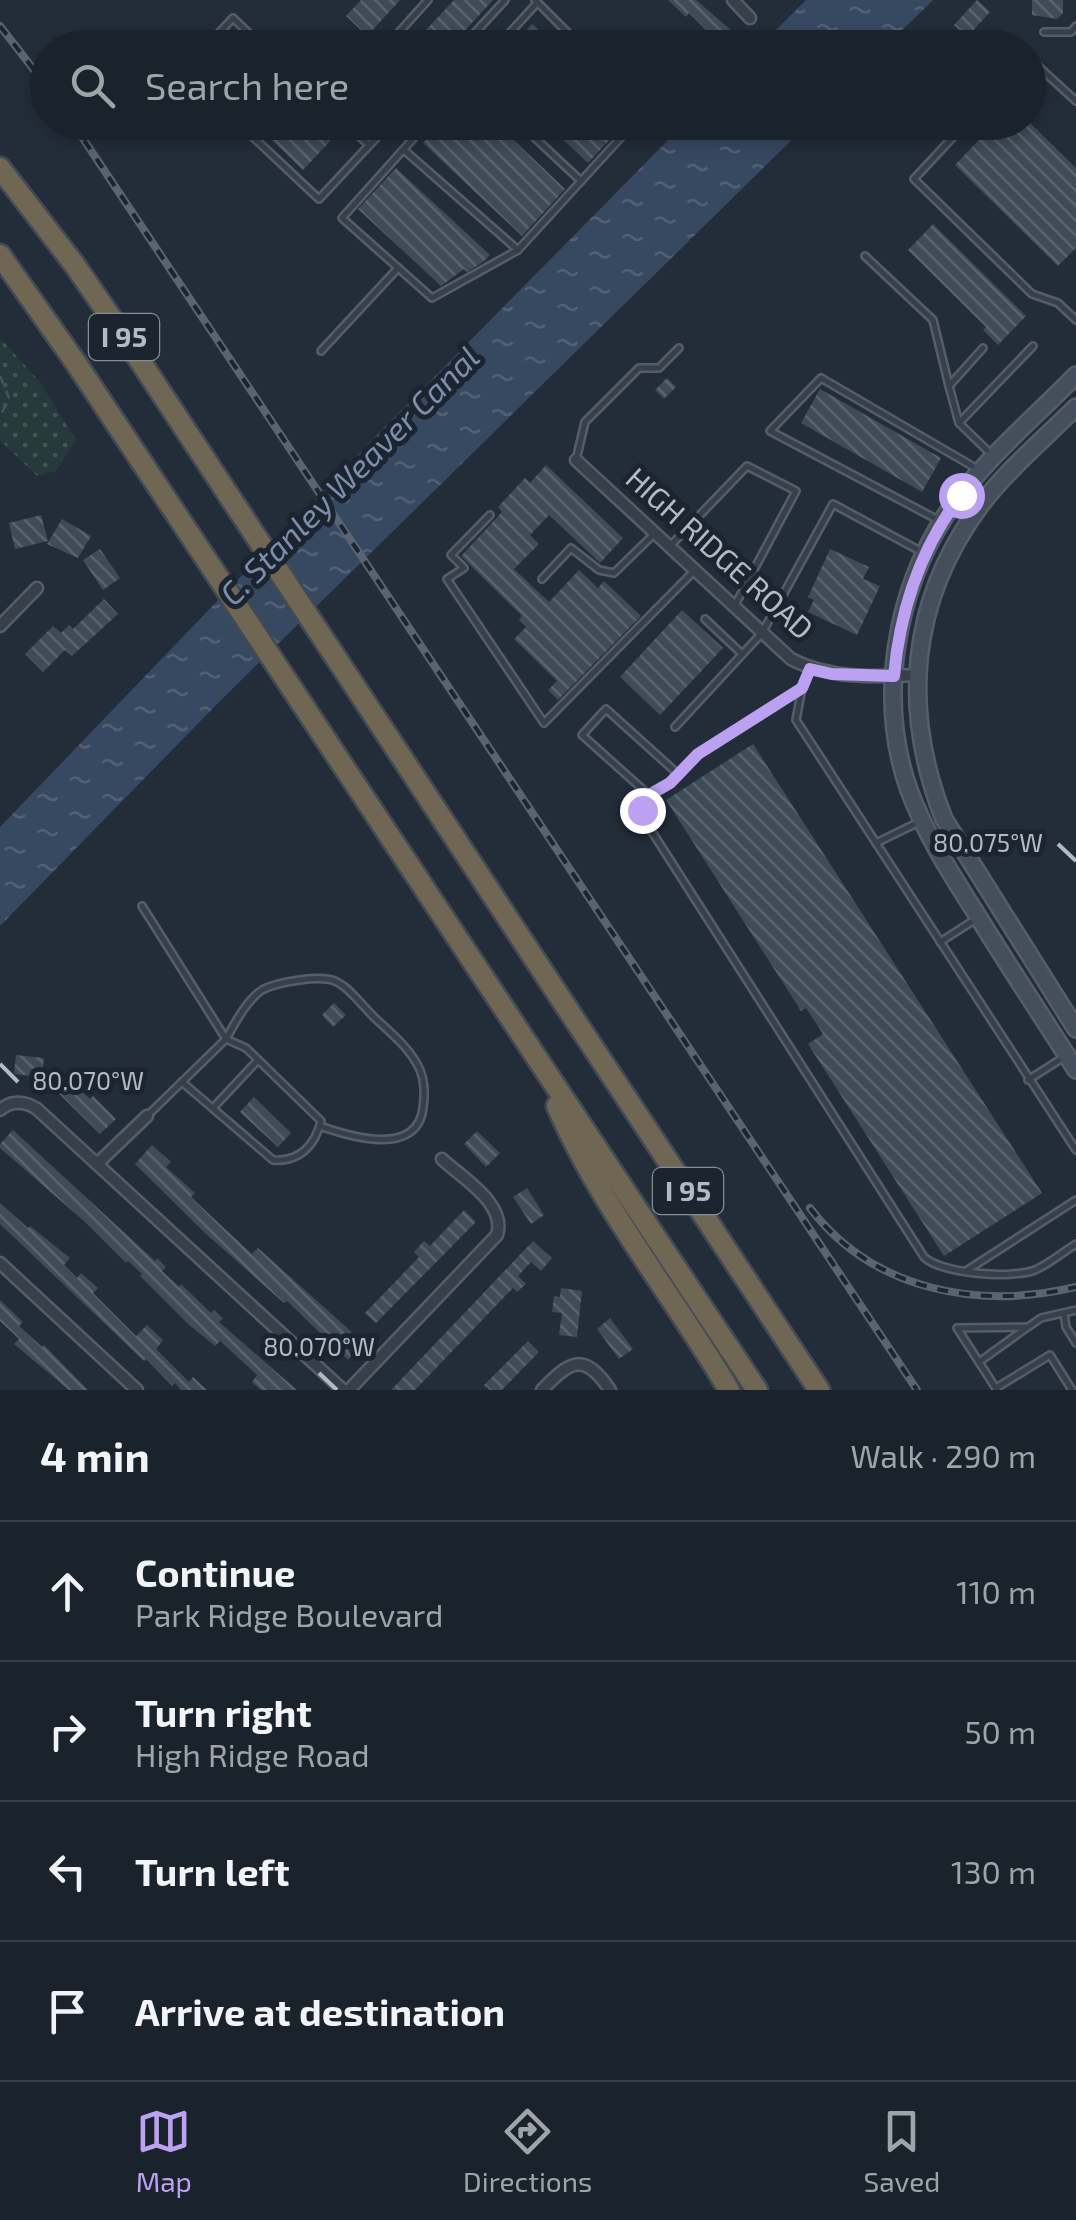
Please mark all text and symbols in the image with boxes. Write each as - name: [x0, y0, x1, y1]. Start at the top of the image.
- search box: [30, 30, 1046, 140]
- icon: search: [65, 58, 120, 113]
- text: Search here: [145, 62, 349, 108]
- road number: I 95: [89, 314, 159, 360]
- water label: C. Stanley Weaver Canal: [211, 337, 487, 613]
- street label: HIGH RIDGE ROAD: [619, 459, 821, 646]
- route start: [939, 473, 985, 519]
- route end: [620, 788, 666, 834]
- text: 80.075°W: [933, 827, 1043, 857]
- text: 80.070°W: [32, 1065, 144, 1095]
- road number: I 95: [653, 1168, 723, 1214]
- text: 80.070°W: [263, 1331, 375, 1361]
- text: 4 min: [40, 1430, 150, 1480]
- text: Walk · 290 m: [850, 1436, 1036, 1474]
- text: Continue: [135, 1549, 295, 1595]
- icon: ahead: [40, 1564, 95, 1619]
- text: 110 m: [956, 1572, 1036, 1610]
- text: Park Ridge Boulevard: [135, 1595, 443, 1633]
- text: Turn right: [135, 1689, 312, 1735]
- icon: right: [40, 1704, 95, 1759]
- text: 50 m: [964, 1712, 1036, 1750]
- text: High Ridge Road: [135, 1735, 370, 1773]
- icon: left: [40, 1844, 95, 1899]
- text: Turn left: [135, 1848, 290, 1894]
- text: 130 m: [951, 1852, 1036, 1890]
- icon: arrive: [40, 1984, 95, 2039]
- text: Arrive at destination: [135, 1988, 505, 2034]
- tab: Map: [136, 2104, 192, 2198]
- tab: Directions: [463, 2104, 592, 2198]
- tab: Saved: [864, 2104, 940, 2198]

